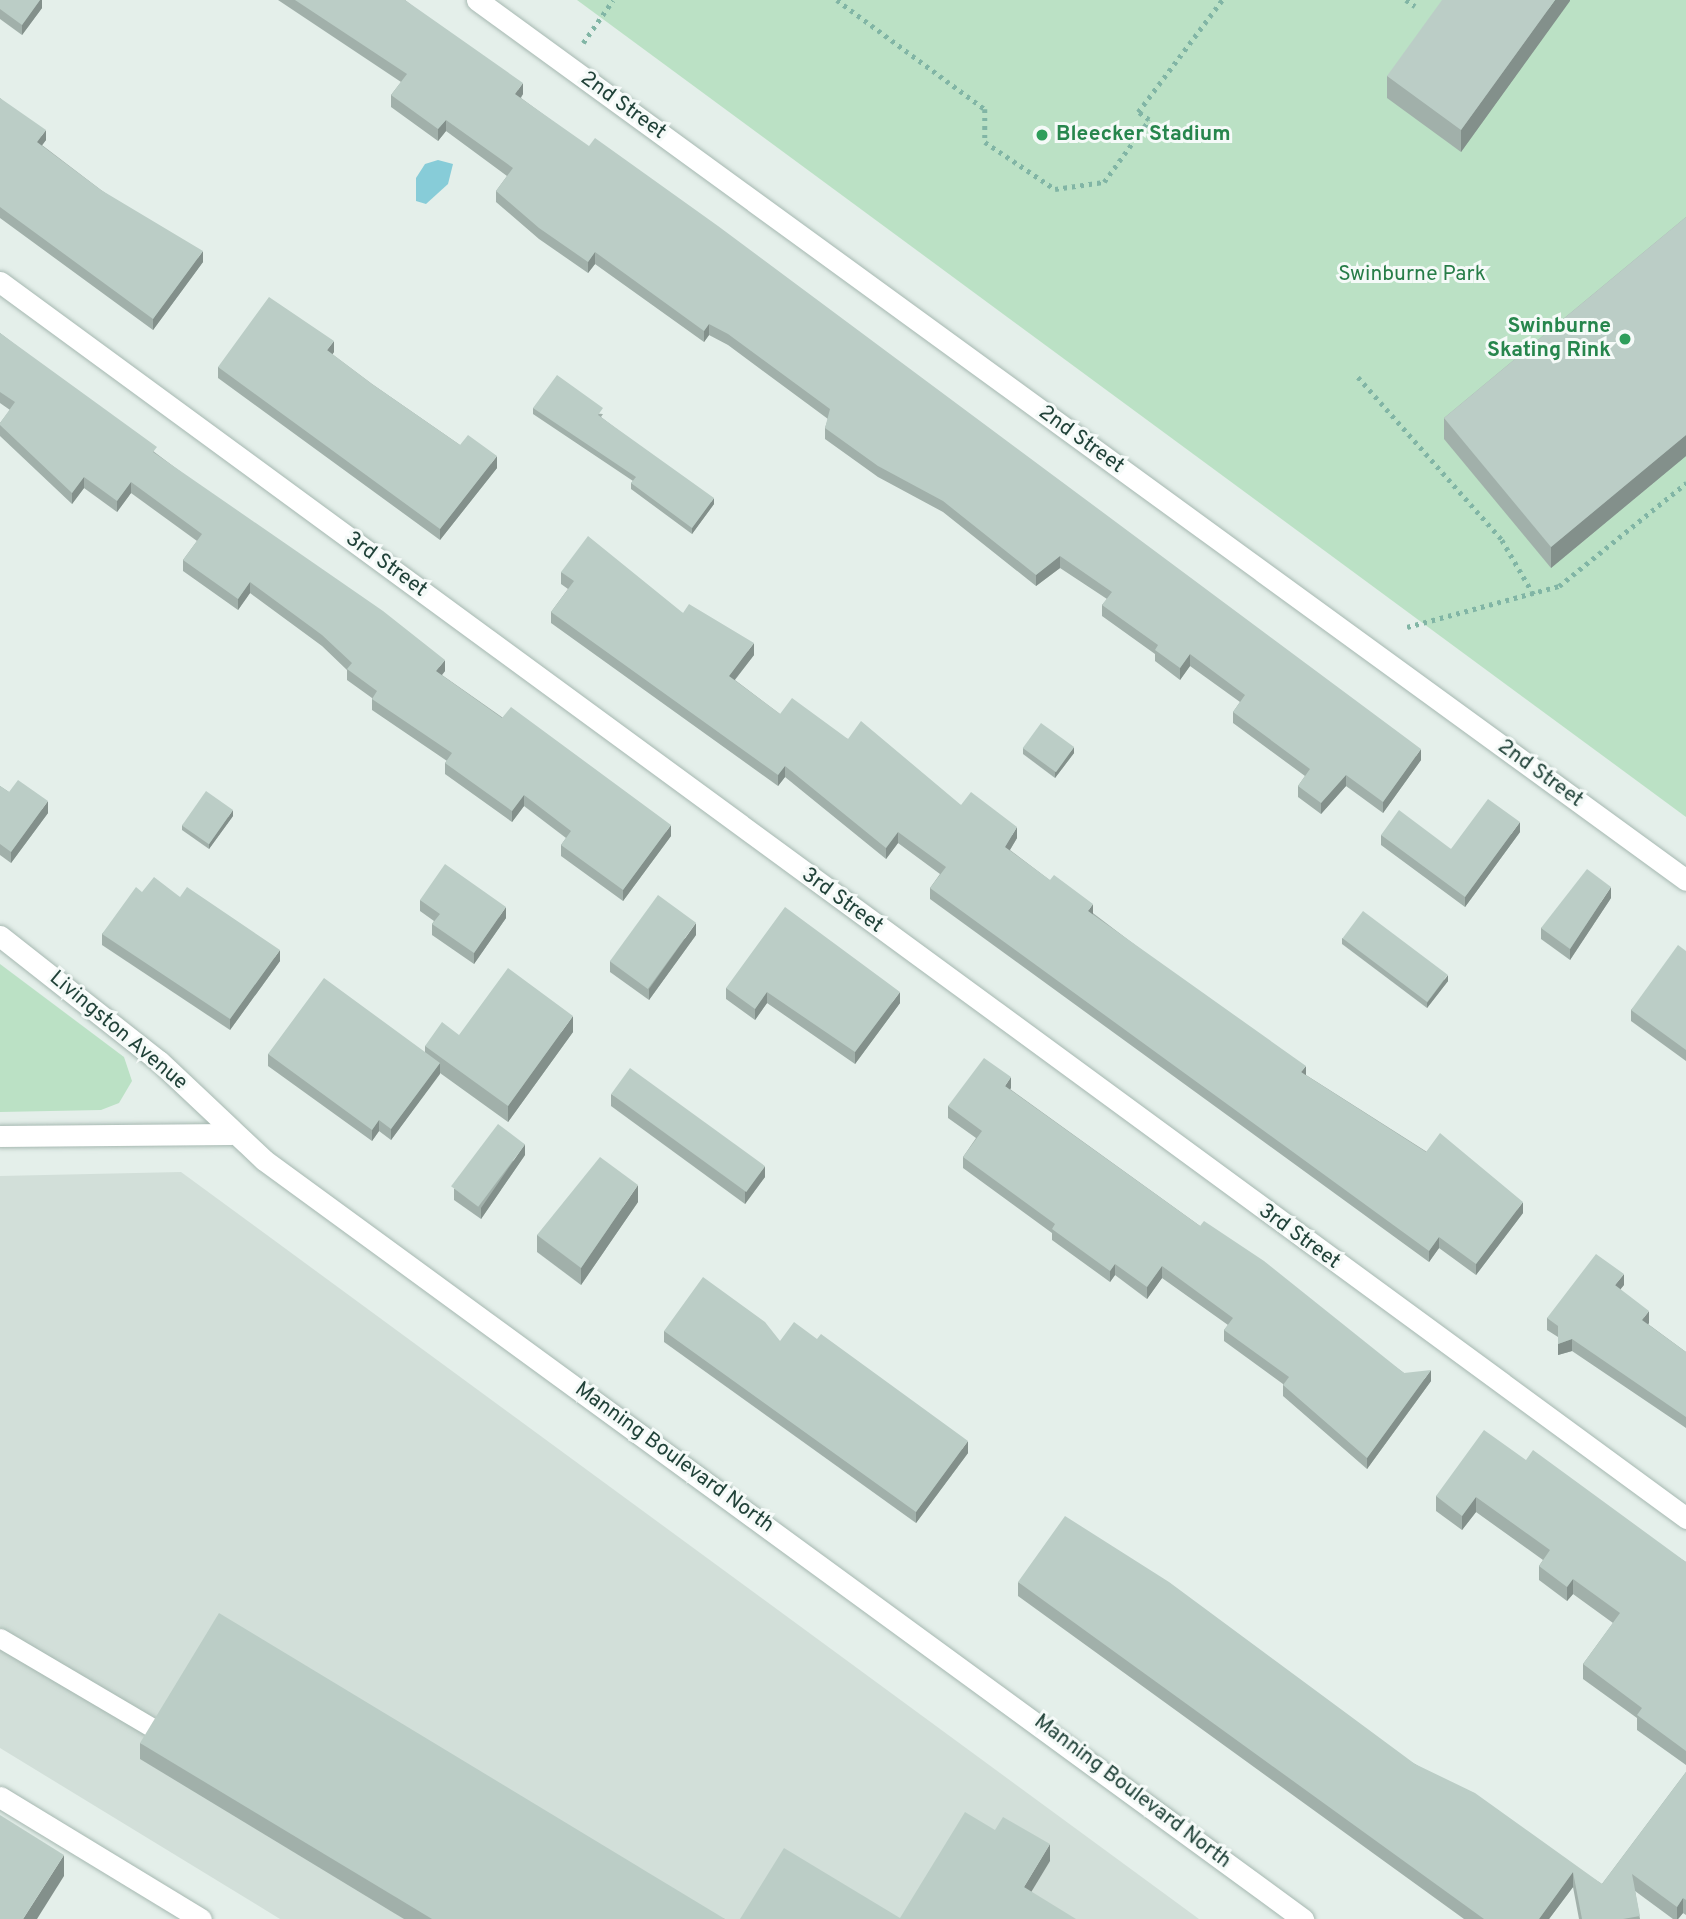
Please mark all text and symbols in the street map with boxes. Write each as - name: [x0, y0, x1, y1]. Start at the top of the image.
- street label: 2nd Street: [575, 67, 671, 145]
- place label: Bleecker Stadium: [1056, 122, 1231, 148]
- marker: Bleecker Stadium: [1034, 127, 1050, 143]
- park label: Swinburne Park: [1338, 262, 1486, 288]
- place label: Swinburne Skating Rink: [1487, 314, 1611, 364]
- marker: Swinburne Skating Rink: [1617, 331, 1633, 347]
- street label: 2nd Street: [1033, 401, 1129, 479]
- street label: 3rd Street: [340, 527, 432, 603]
- street label: 2nd Street: [1492, 735, 1588, 813]
- street label: 3rd Street: [796, 863, 888, 939]
- street label: Livingston Avenue: [44, 966, 192, 1096]
- street label: 3rd Street: [1253, 1199, 1345, 1275]
- street label: Manning Boulevard North: [570, 1377, 778, 1539]
- street label: Manning Boulevard North: [1029, 1710, 1235, 1874]

